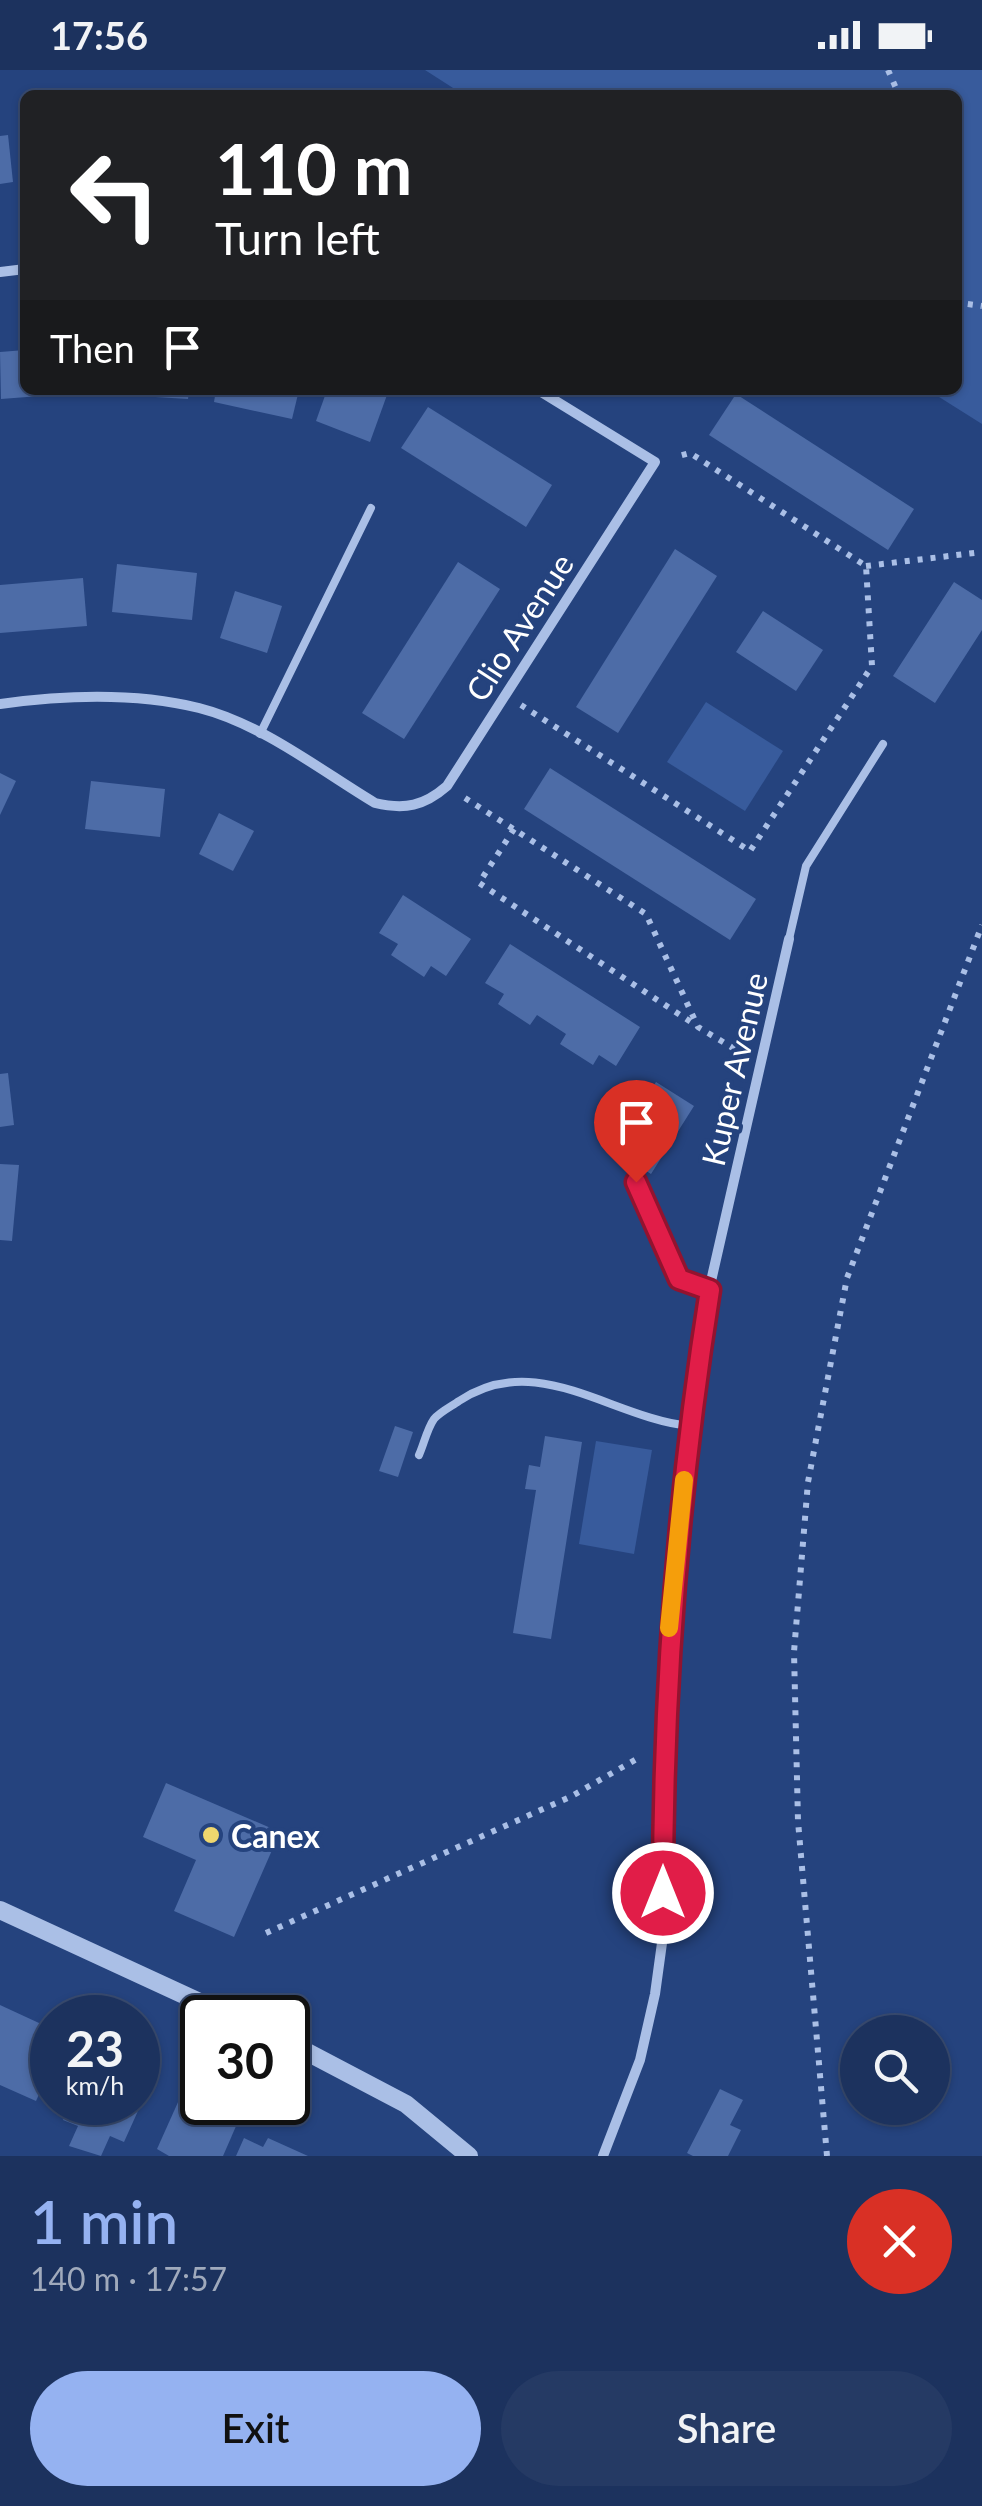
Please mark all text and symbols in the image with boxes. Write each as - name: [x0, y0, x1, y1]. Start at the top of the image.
- text: 17:56: [50, 12, 148, 58]
- text: 110 m: [215, 126, 412, 210]
- icon: left: [50, 130, 180, 260]
- text: Turn left: [215, 211, 380, 265]
- icon: arrive: [155, 320, 210, 375]
- text: Then: [50, 325, 135, 371]
- street label: Clio Avenue: [457, 546, 581, 708]
- street label: Kuper Avenue: [693, 969, 775, 1169]
- pin: [594, 1080, 679, 1183]
- icon: arrive: [609, 1095, 664, 1150]
- place label: Canex: [231, 1816, 320, 1855]
- marker: Canex: [200, 1824, 222, 1846]
- position arrow: [611, 1841, 715, 1945]
- speed limit sign: 30: [180, 1995, 310, 2125]
- map controls: [840, 2015, 950, 2125]
- button: search: [840, 2015, 950, 2125]
- text: 23: [66, 2018, 124, 2078]
- text: km/h: [66, 2070, 124, 2100]
- text: 1 min: [30, 2185, 178, 2257]
- button: close: [847, 2189, 952, 2294]
- text: 140 m · 17:57: [30, 2259, 227, 2298]
- button: Exit: [30, 2371, 481, 2486]
- button: Share: [501, 2371, 952, 2486]

